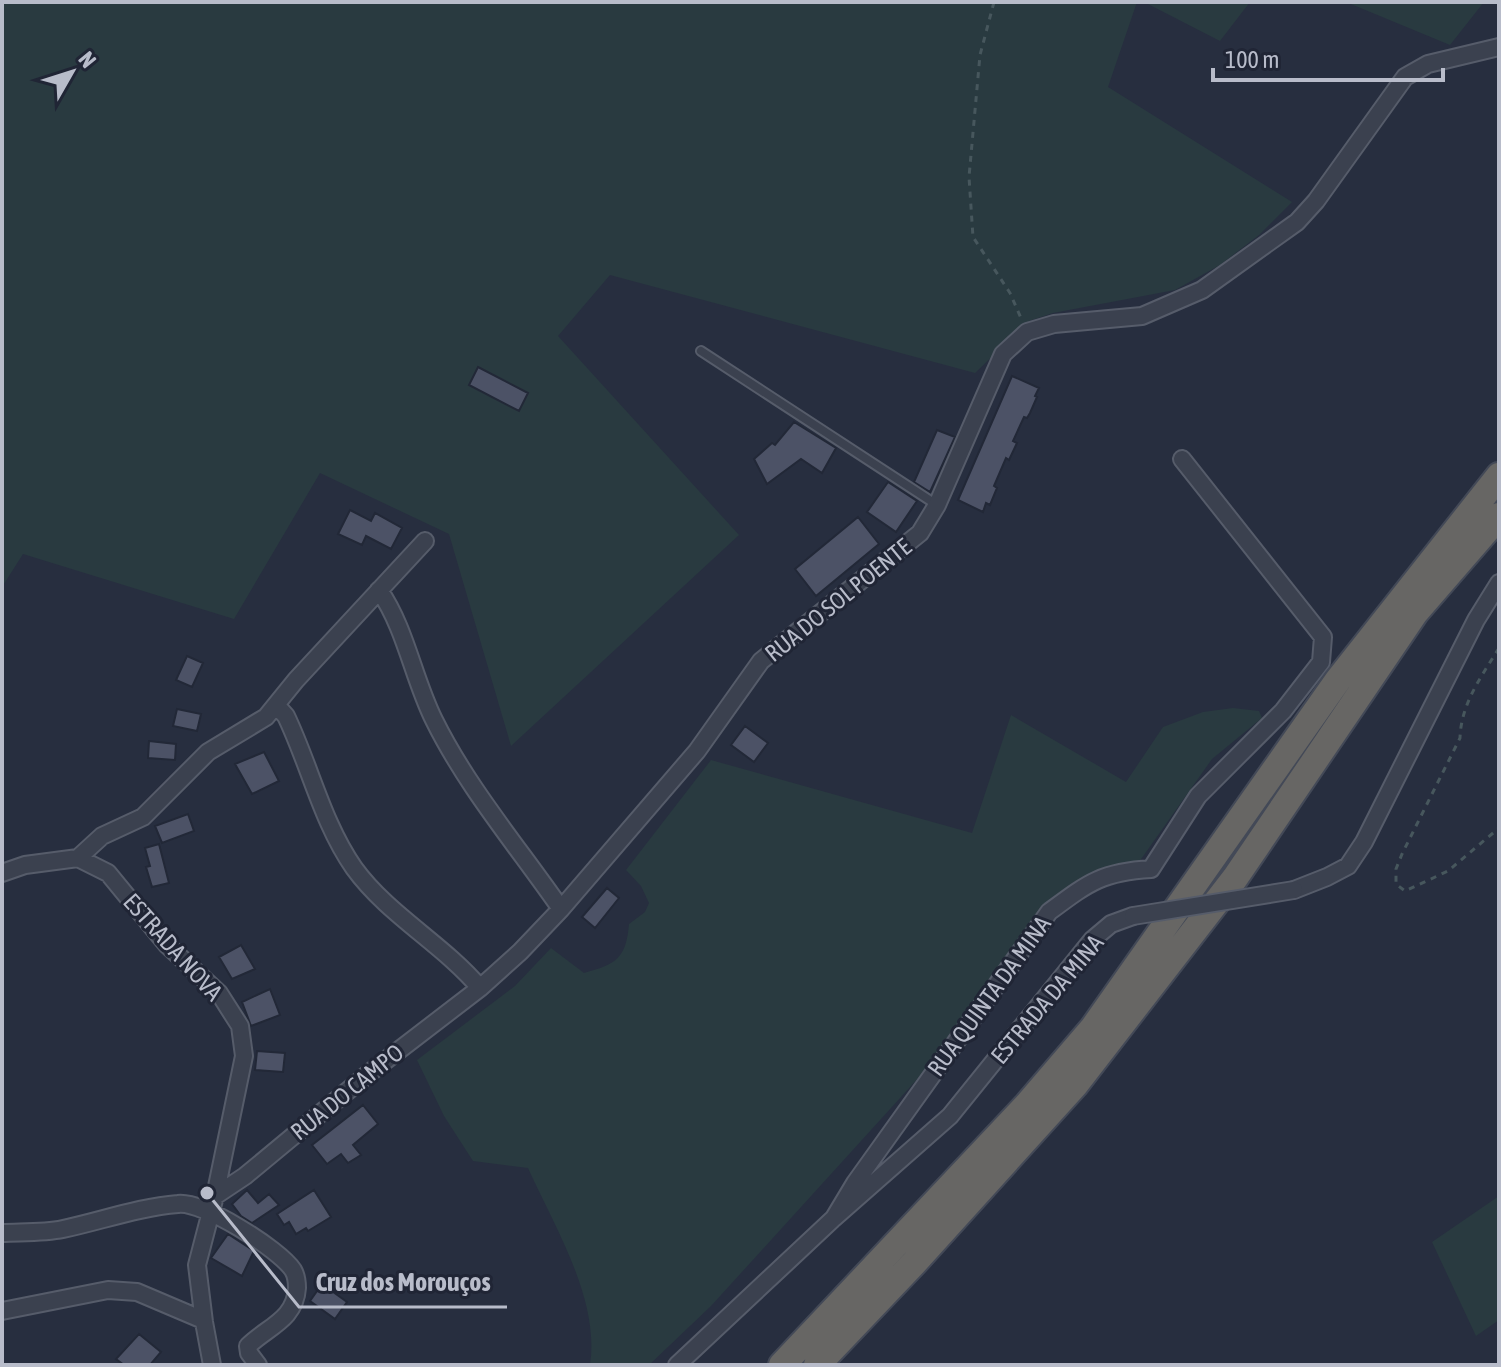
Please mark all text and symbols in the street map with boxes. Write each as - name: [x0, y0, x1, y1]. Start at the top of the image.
- north arrow: [32, 32, 112, 112]
- scale bar: [1213, 32, 1443, 82]
- text: N: [73, 46, 102, 73]
- text: 100 m: [1225, 46, 1279, 73]
- street label: RUA DO SOL POENTE: [760, 533, 916, 667]
- street label: ESTRADA NOVA: [118, 888, 228, 1006]
- street label: RUA QUINTA DA MINA: [922, 911, 1056, 1081]
- street label: ESTRADA DA MINA: [985, 929, 1109, 1069]
- street label: RUA DO CAMPO: [286, 1039, 408, 1145]
- callout: Cruz dos Morouços: [299, 1257, 507, 1307]
- text: Cruz dos Morouços: [315, 1267, 491, 1297]

